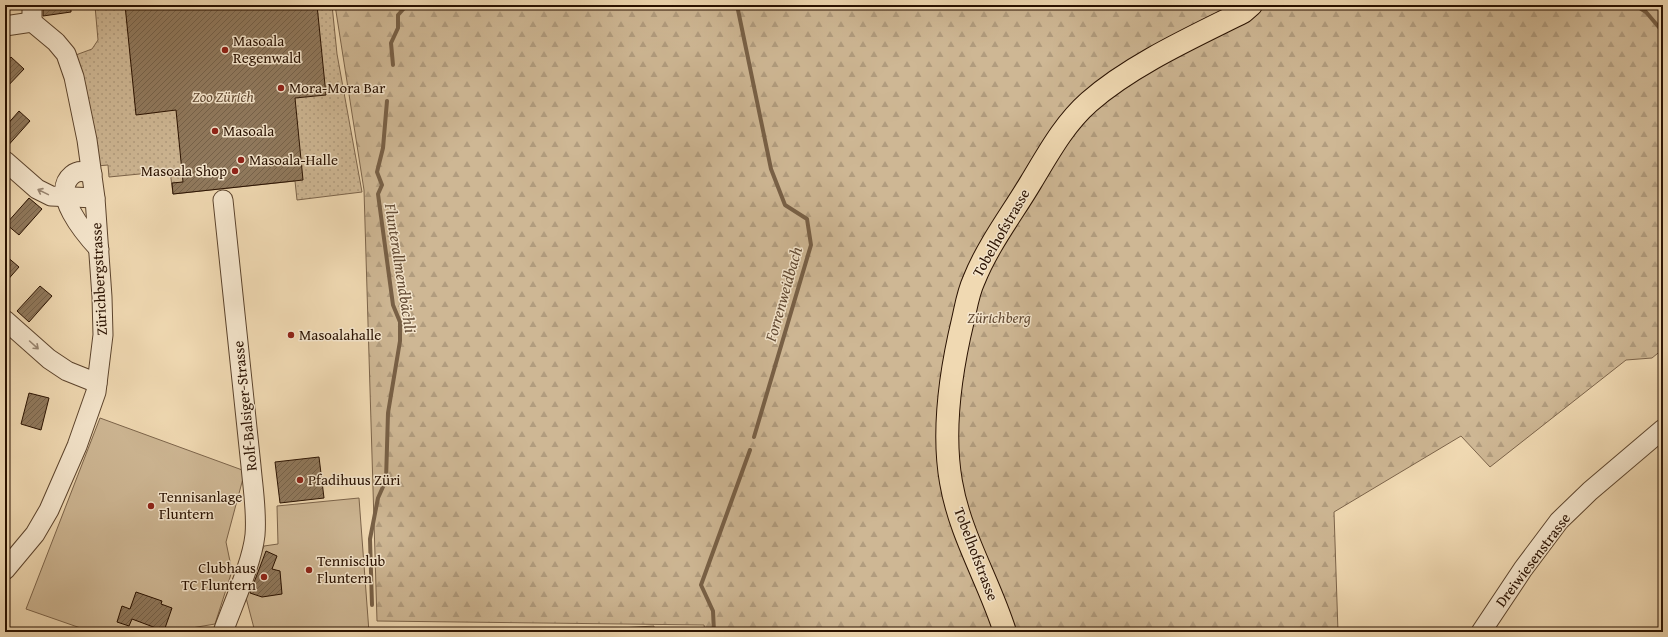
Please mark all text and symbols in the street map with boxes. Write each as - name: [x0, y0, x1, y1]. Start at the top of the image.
- place label: Masoala Regenwald: [233, 30, 301, 68]
- marker: Masoala Regenwald: [220, 45, 230, 55]
- place label: Mora-Mora Bar: [289, 77, 385, 98]
- marker: Mora-Mora Bar: [276, 83, 286, 93]
- park label: Zoo Zürich: [192, 86, 254, 107]
- place label: Masoala: [223, 120, 274, 141]
- marker: Masoala: [210, 126, 220, 136]
- place label: Masoala-Halle: [249, 149, 338, 170]
- marker: Masoala-Halle: [236, 155, 246, 165]
- place label: Masoala Shop: [141, 160, 227, 181]
- marker: Masoala Shop: [230, 166, 240, 176]
- street label: Tobelhofstrasse: [967, 185, 1034, 281]
- one-way arrow: [37, 187, 49, 195]
- water label: Flunterallmendbächli: [379, 201, 423, 335]
- street label: Zürichbergstrasse: [85, 222, 112, 336]
- water label: Forrenweidbach: [758, 244, 808, 345]
- park label: Zürichberg: [967, 307, 1031, 328]
- place label: Masoalahalle: [299, 324, 381, 345]
- marker: Masoalahalle: [286, 330, 296, 340]
- street label: Rolf-Balsiger-Strasse: [227, 340, 262, 472]
- one-way arrow: [29, 341, 39, 350]
- place label: Pfadihuus Züri: [308, 469, 401, 490]
- marker: Pfadihuus Züri: [295, 475, 305, 485]
- place label: Tennisanlage Fluntern: [159, 486, 242, 524]
- marker: Tennisanlage Fluntern: [146, 501, 156, 511]
- street label: Tobelhofstrasse: [949, 504, 1004, 604]
- street label: Dreiwiesenstrasse: [1490, 508, 1575, 611]
- place label: Tennisclub Fluntern: [317, 550, 386, 588]
- place label: Clubhaus TC Fluntern: [181, 557, 257, 595]
- marker: Tennisclub Fluntern: [304, 565, 314, 575]
- marker: Clubhaus TC Fluntern: [259, 572, 269, 582]

